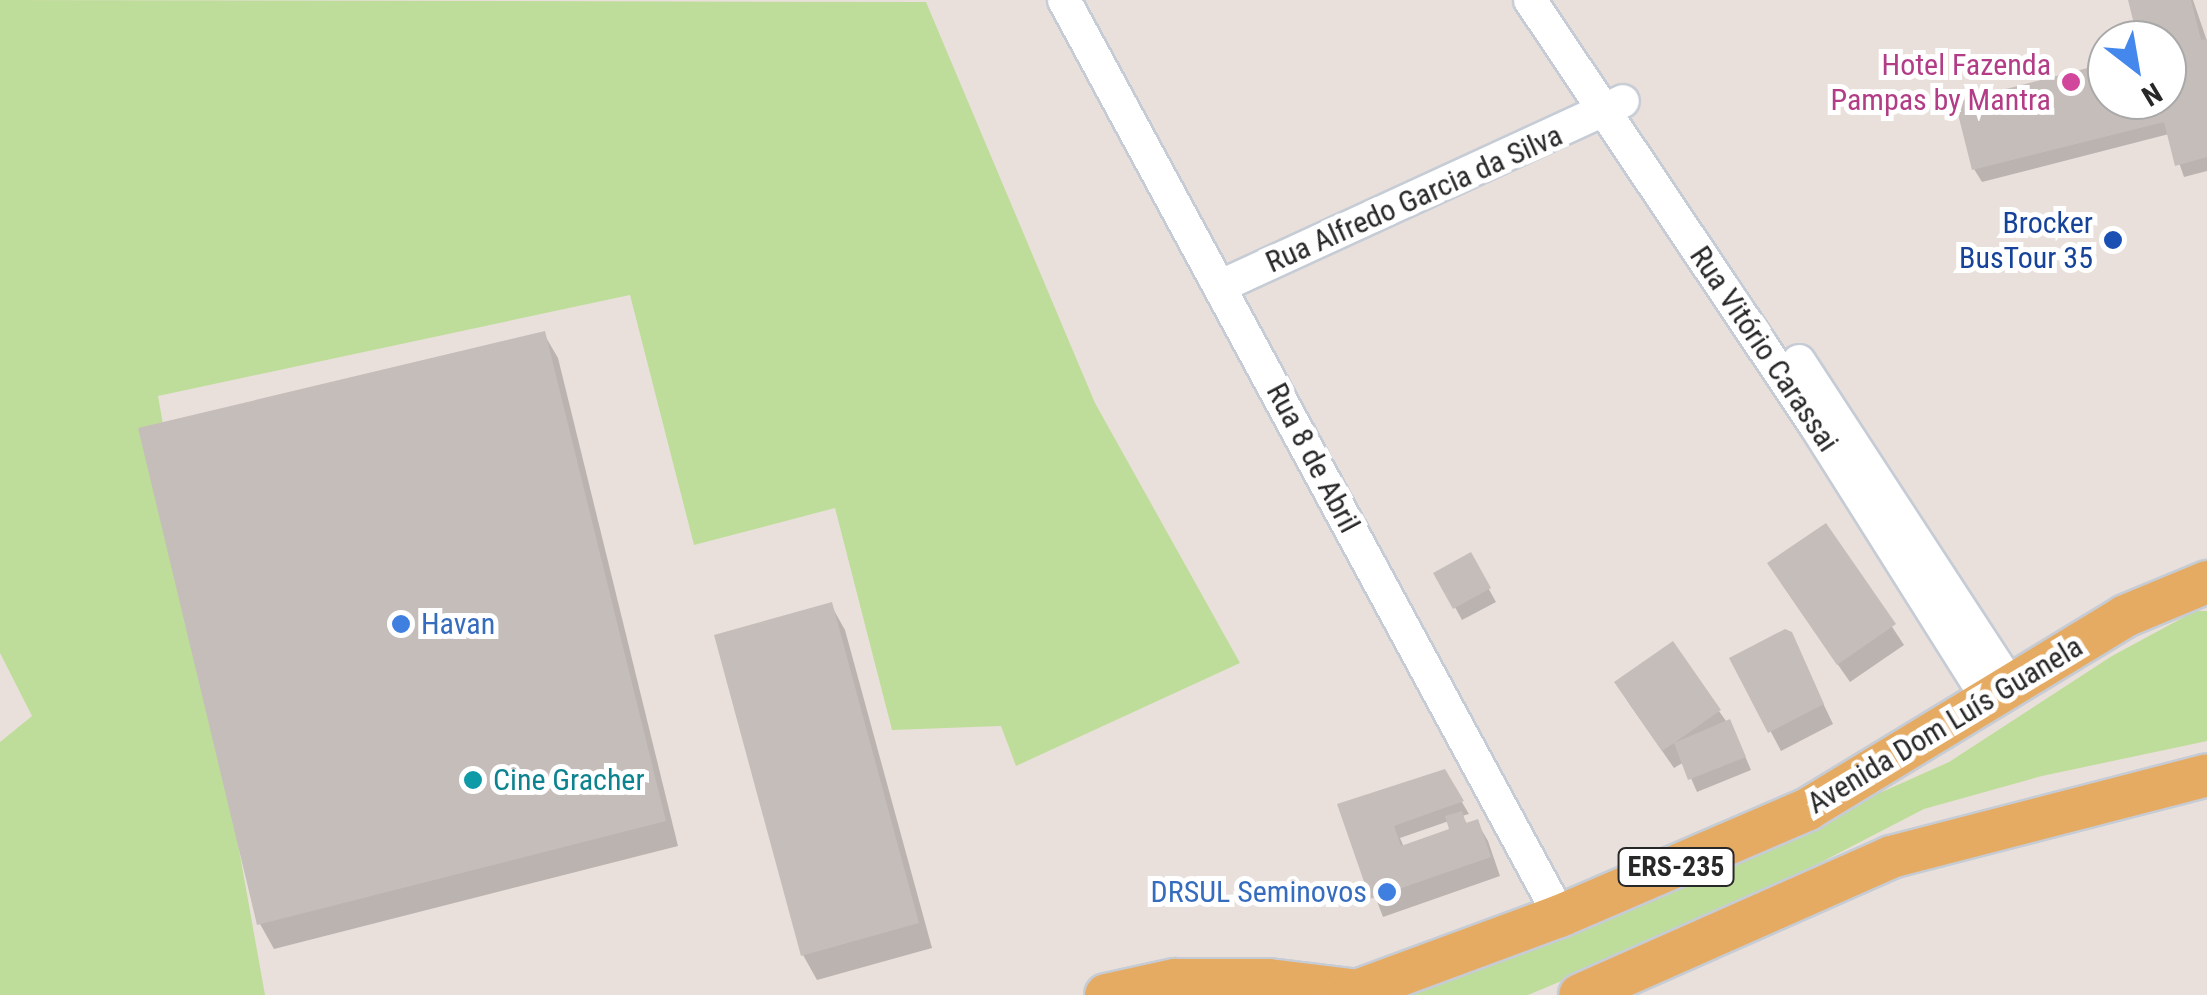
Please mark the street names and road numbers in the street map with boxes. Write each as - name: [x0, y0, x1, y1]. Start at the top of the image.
- street label: Rua Alfredo Garcia da Silva: [1260, 117, 1568, 281]
- street label: Rua Vitório Carassai: [1682, 239, 1846, 459]
- street label: Rua 8 de Abril: [1259, 377, 1367, 539]
- street label: Avenida Dom Luís Guanela: [1801, 629, 2089, 821]
- road number: ERS-235: [1616, 844, 1736, 890]

